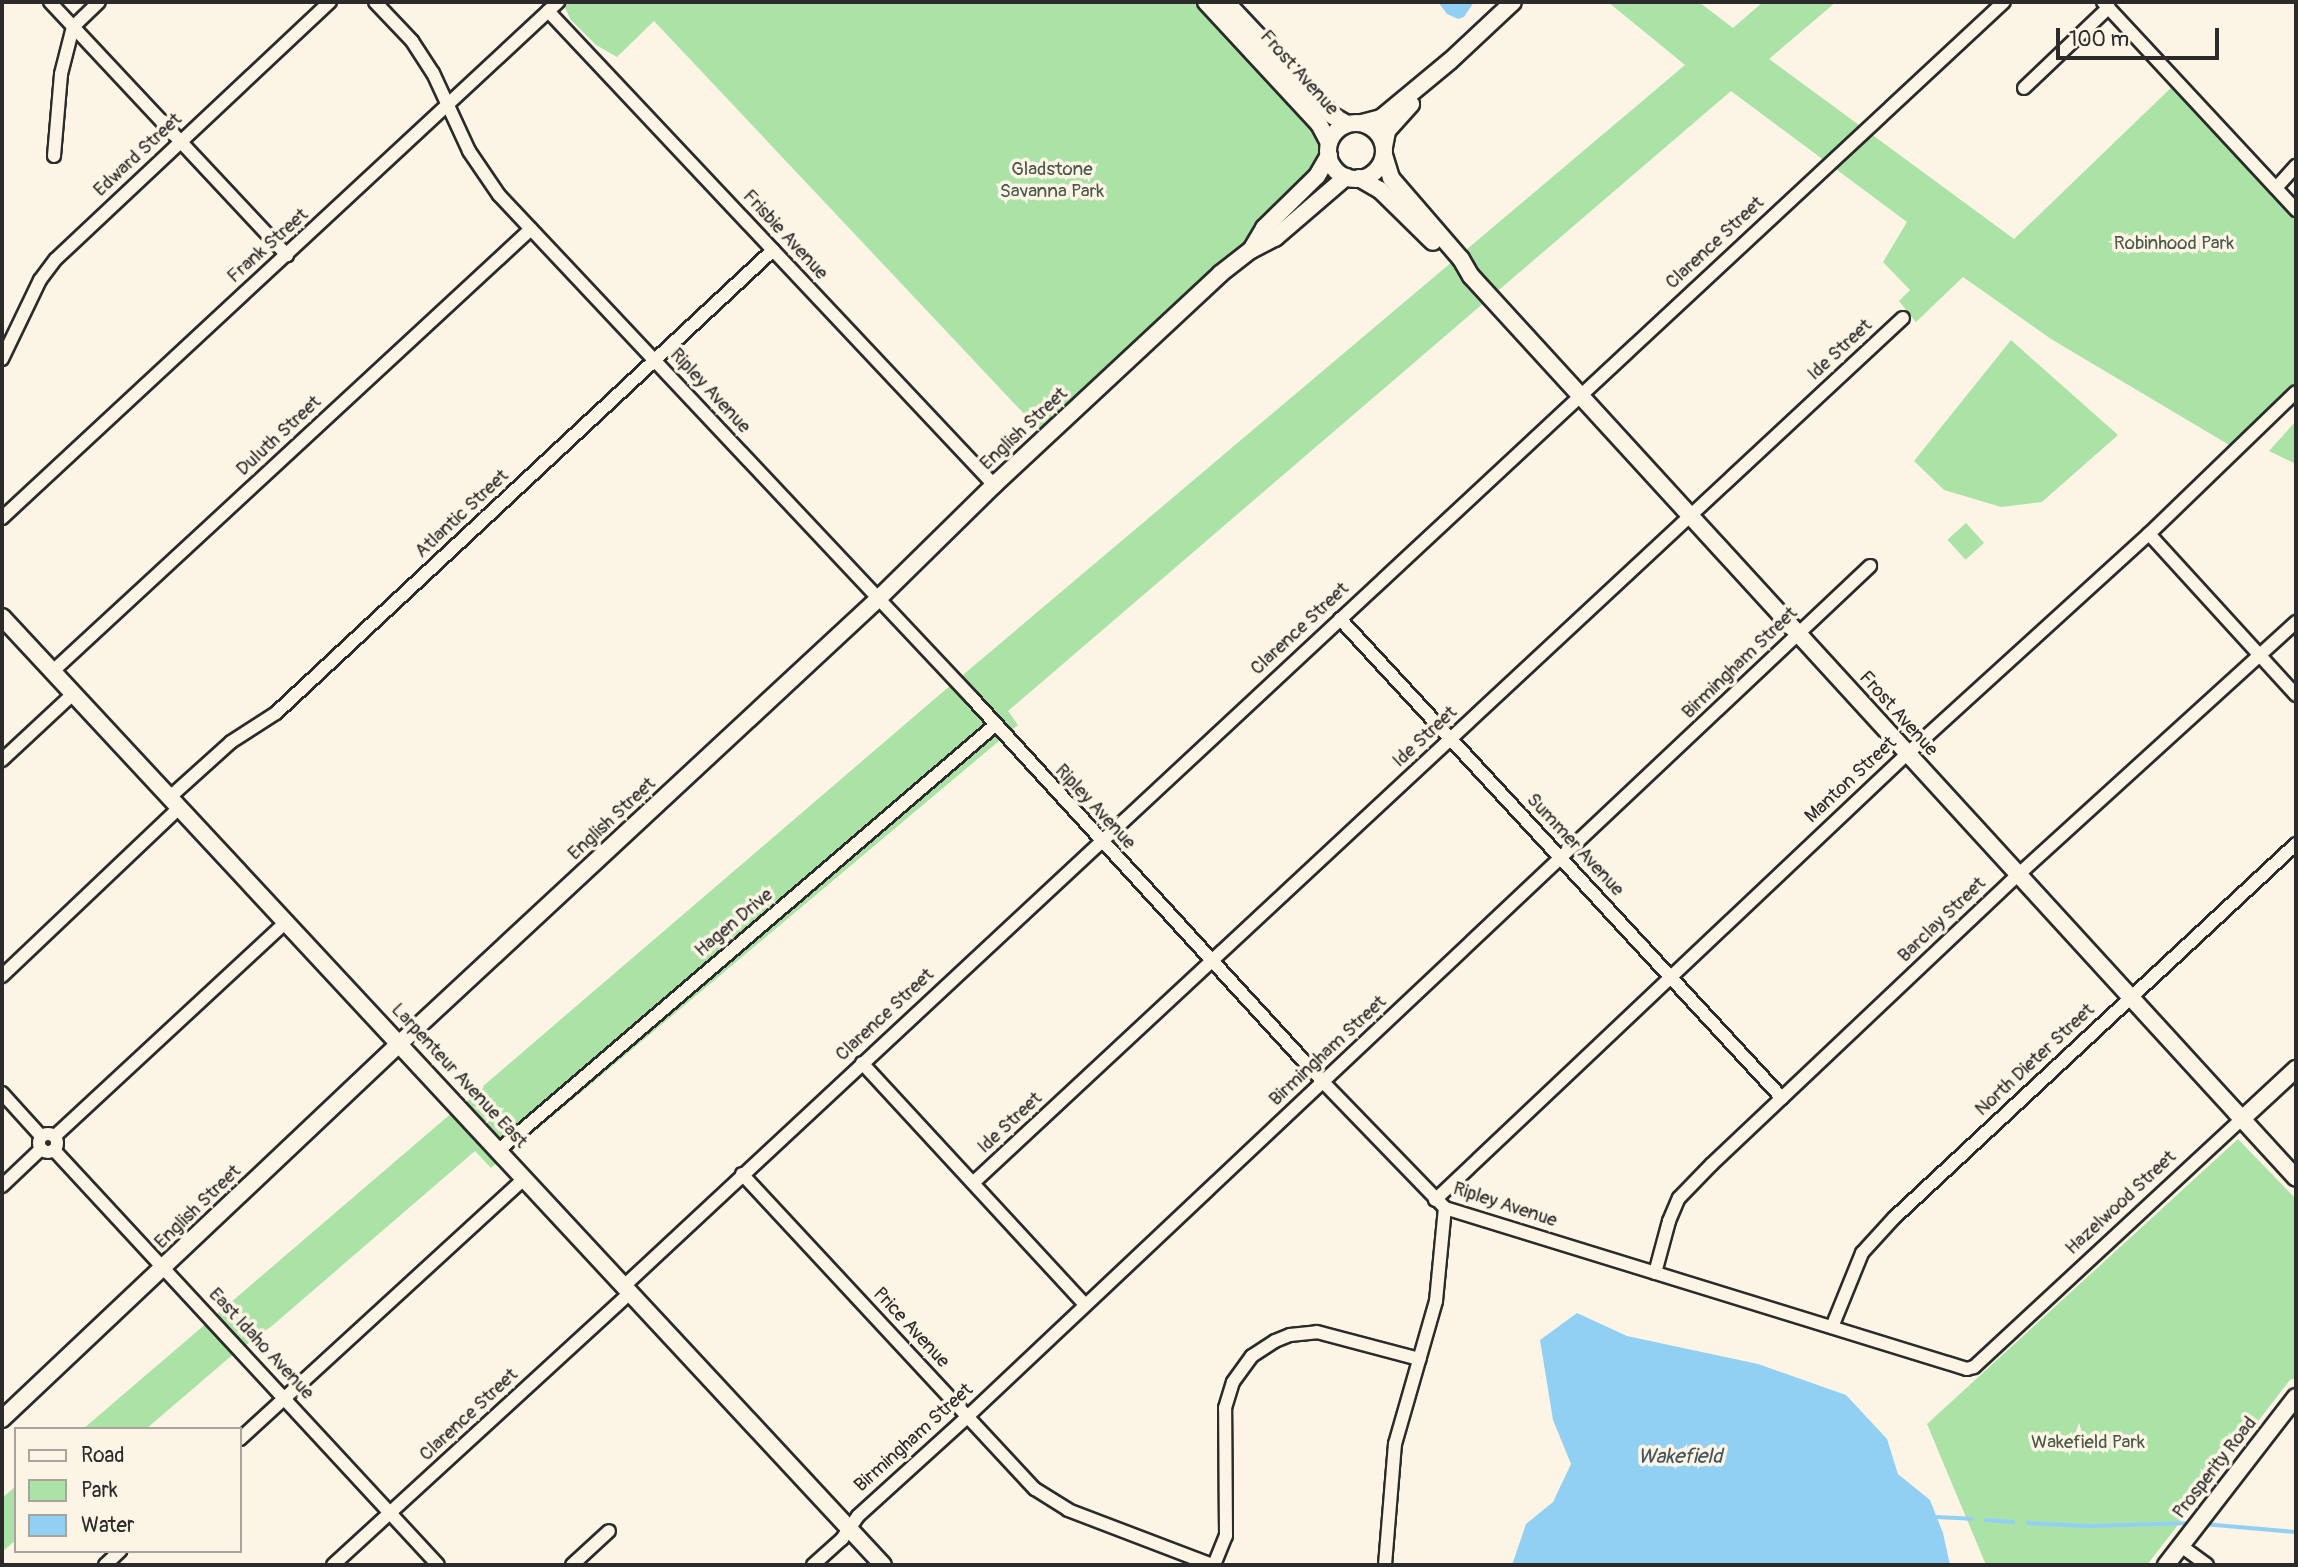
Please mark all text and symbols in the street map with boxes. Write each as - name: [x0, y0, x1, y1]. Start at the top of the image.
- scale bar: [2060, 14, 2223, 58]
- street label: Frost Avenue: [1255, 26, 1343, 120]
- text: 100 m: [2069, 26, 2129, 53]
- street label: Edward Street: [89, 108, 187, 202]
- park label: Gladstone Savanna Park: [1000, 159, 1104, 203]
- street label: Frisbie Avenue: [738, 185, 832, 285]
- street label: Clarence Street: [1661, 192, 1769, 294]
- street label: Frank Street: [223, 204, 313, 288]
- park label: Robinhood Park: [2114, 233, 2234, 255]
- street label: Ide Street: [1803, 314, 1877, 386]
- street label: Ripley Avenue: [665, 344, 755, 438]
- street label: English Street: [976, 383, 1072, 475]
- street label: Duluth Street: [232, 391, 326, 481]
- street label: Atlantic Street: [410, 465, 514, 563]
- street label: Clarence Street: [1246, 578, 1354, 680]
- street label: Birmingham Street: [1677, 602, 1803, 724]
- street label: Frost Avenue: [1854, 667, 1942, 761]
- street label: Ide Street: [1388, 701, 1462, 773]
- street label: Manton Street: [1801, 732, 1901, 828]
- street label: Ripley Avenue: [1050, 760, 1140, 854]
- street label: English Street: [564, 773, 660, 865]
- street label: Summer Avenue: [1521, 789, 1629, 901]
- street label: Barclay Street: [1893, 873, 1991, 967]
- street label: Hagen Drive: [690, 884, 778, 962]
- street label: Clarence Street: [831, 964, 939, 1066]
- street label: Birmingham Street: [1265, 991, 1391, 1111]
- street label: Larpenteur Avenue East: [386, 999, 532, 1153]
- street label: North Dieter Street: [1971, 999, 2099, 1121]
- street label: Ide Street: [973, 1087, 1047, 1159]
- street label: Hazelwood Street: [2061, 1146, 2181, 1260]
- street label: English Street: [150, 1160, 246, 1254]
- street label: Ripley Avenue: [1450, 1177, 1560, 1233]
- street label: Price Avenue: [868, 1283, 954, 1373]
- street label: East Idaho Avenue: [204, 1284, 318, 1404]
- street label: Clarence Street: [415, 1364, 523, 1466]
- street label: Birmingham Street: [850, 1379, 978, 1497]
- street label: Prosperity Road: [2168, 1413, 2262, 1523]
- legend: [14, 1427, 242, 1553]
- park label: Wakefield Park: [2031, 1432, 2145, 1454]
- text: Road: [81, 1442, 125, 1469]
- water label: Wakefield: [1638, 1444, 1722, 1470]
- text: Park: [81, 1477, 118, 1504]
- text: Water: [81, 1512, 134, 1539]

